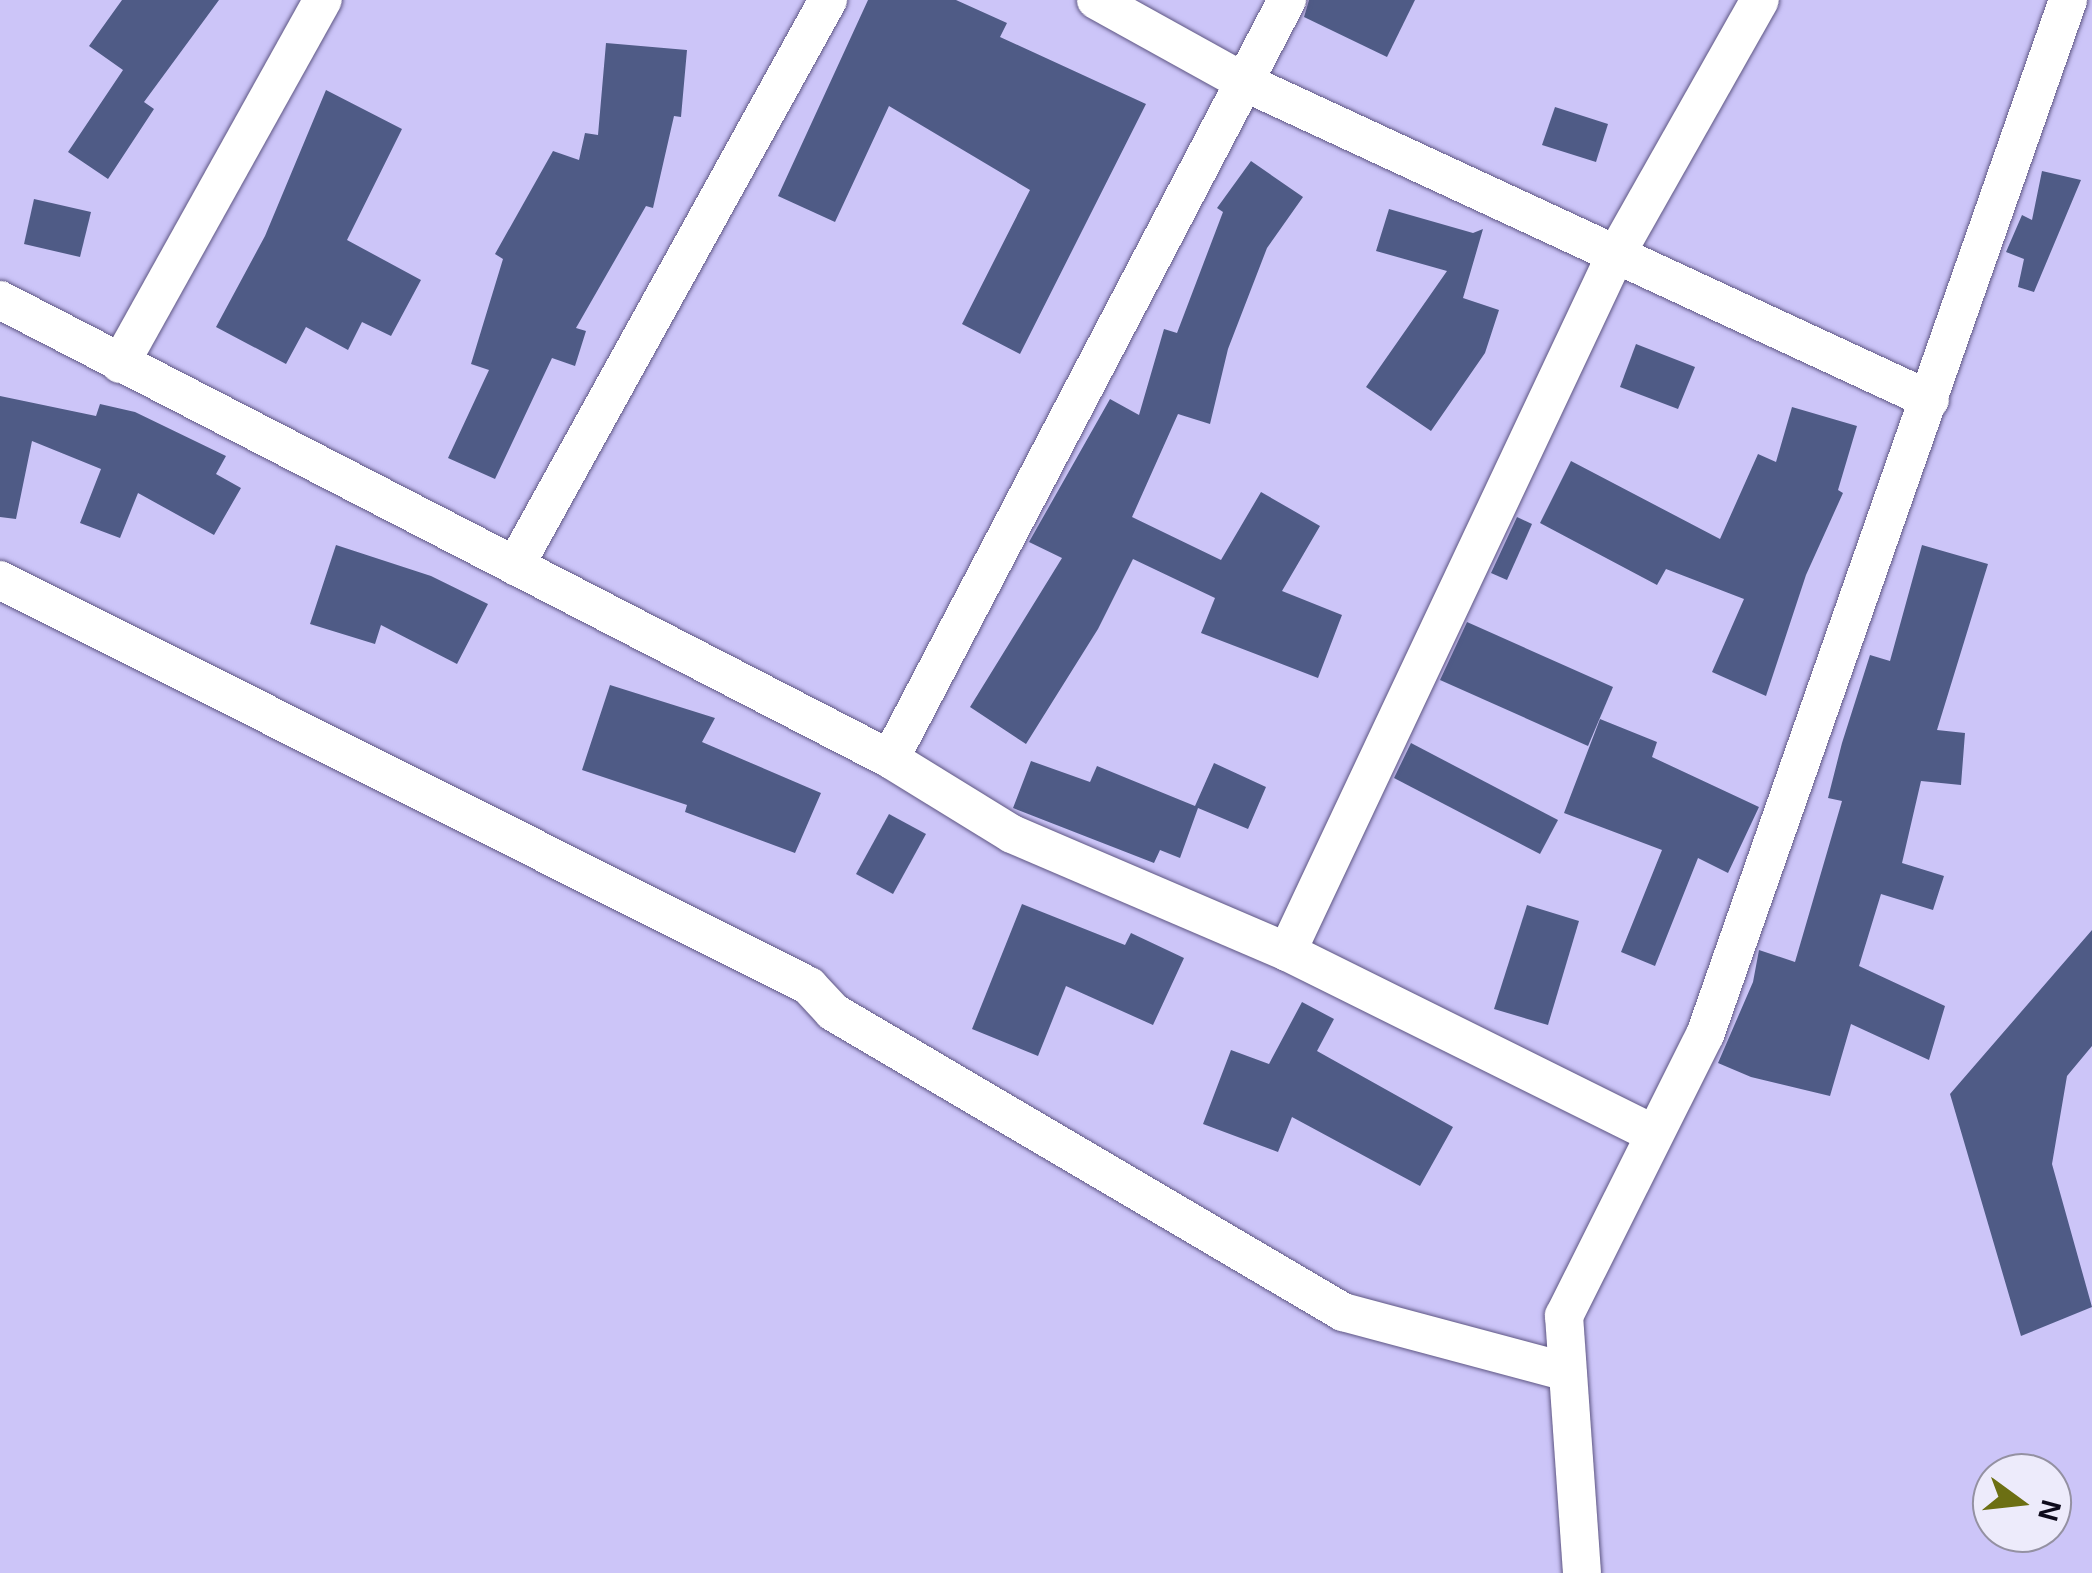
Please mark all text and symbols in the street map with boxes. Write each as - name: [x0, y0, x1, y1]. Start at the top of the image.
- north arrow: [1972, 1453, 2072, 1553]
- text: N: [2032, 1497, 2067, 1524]

